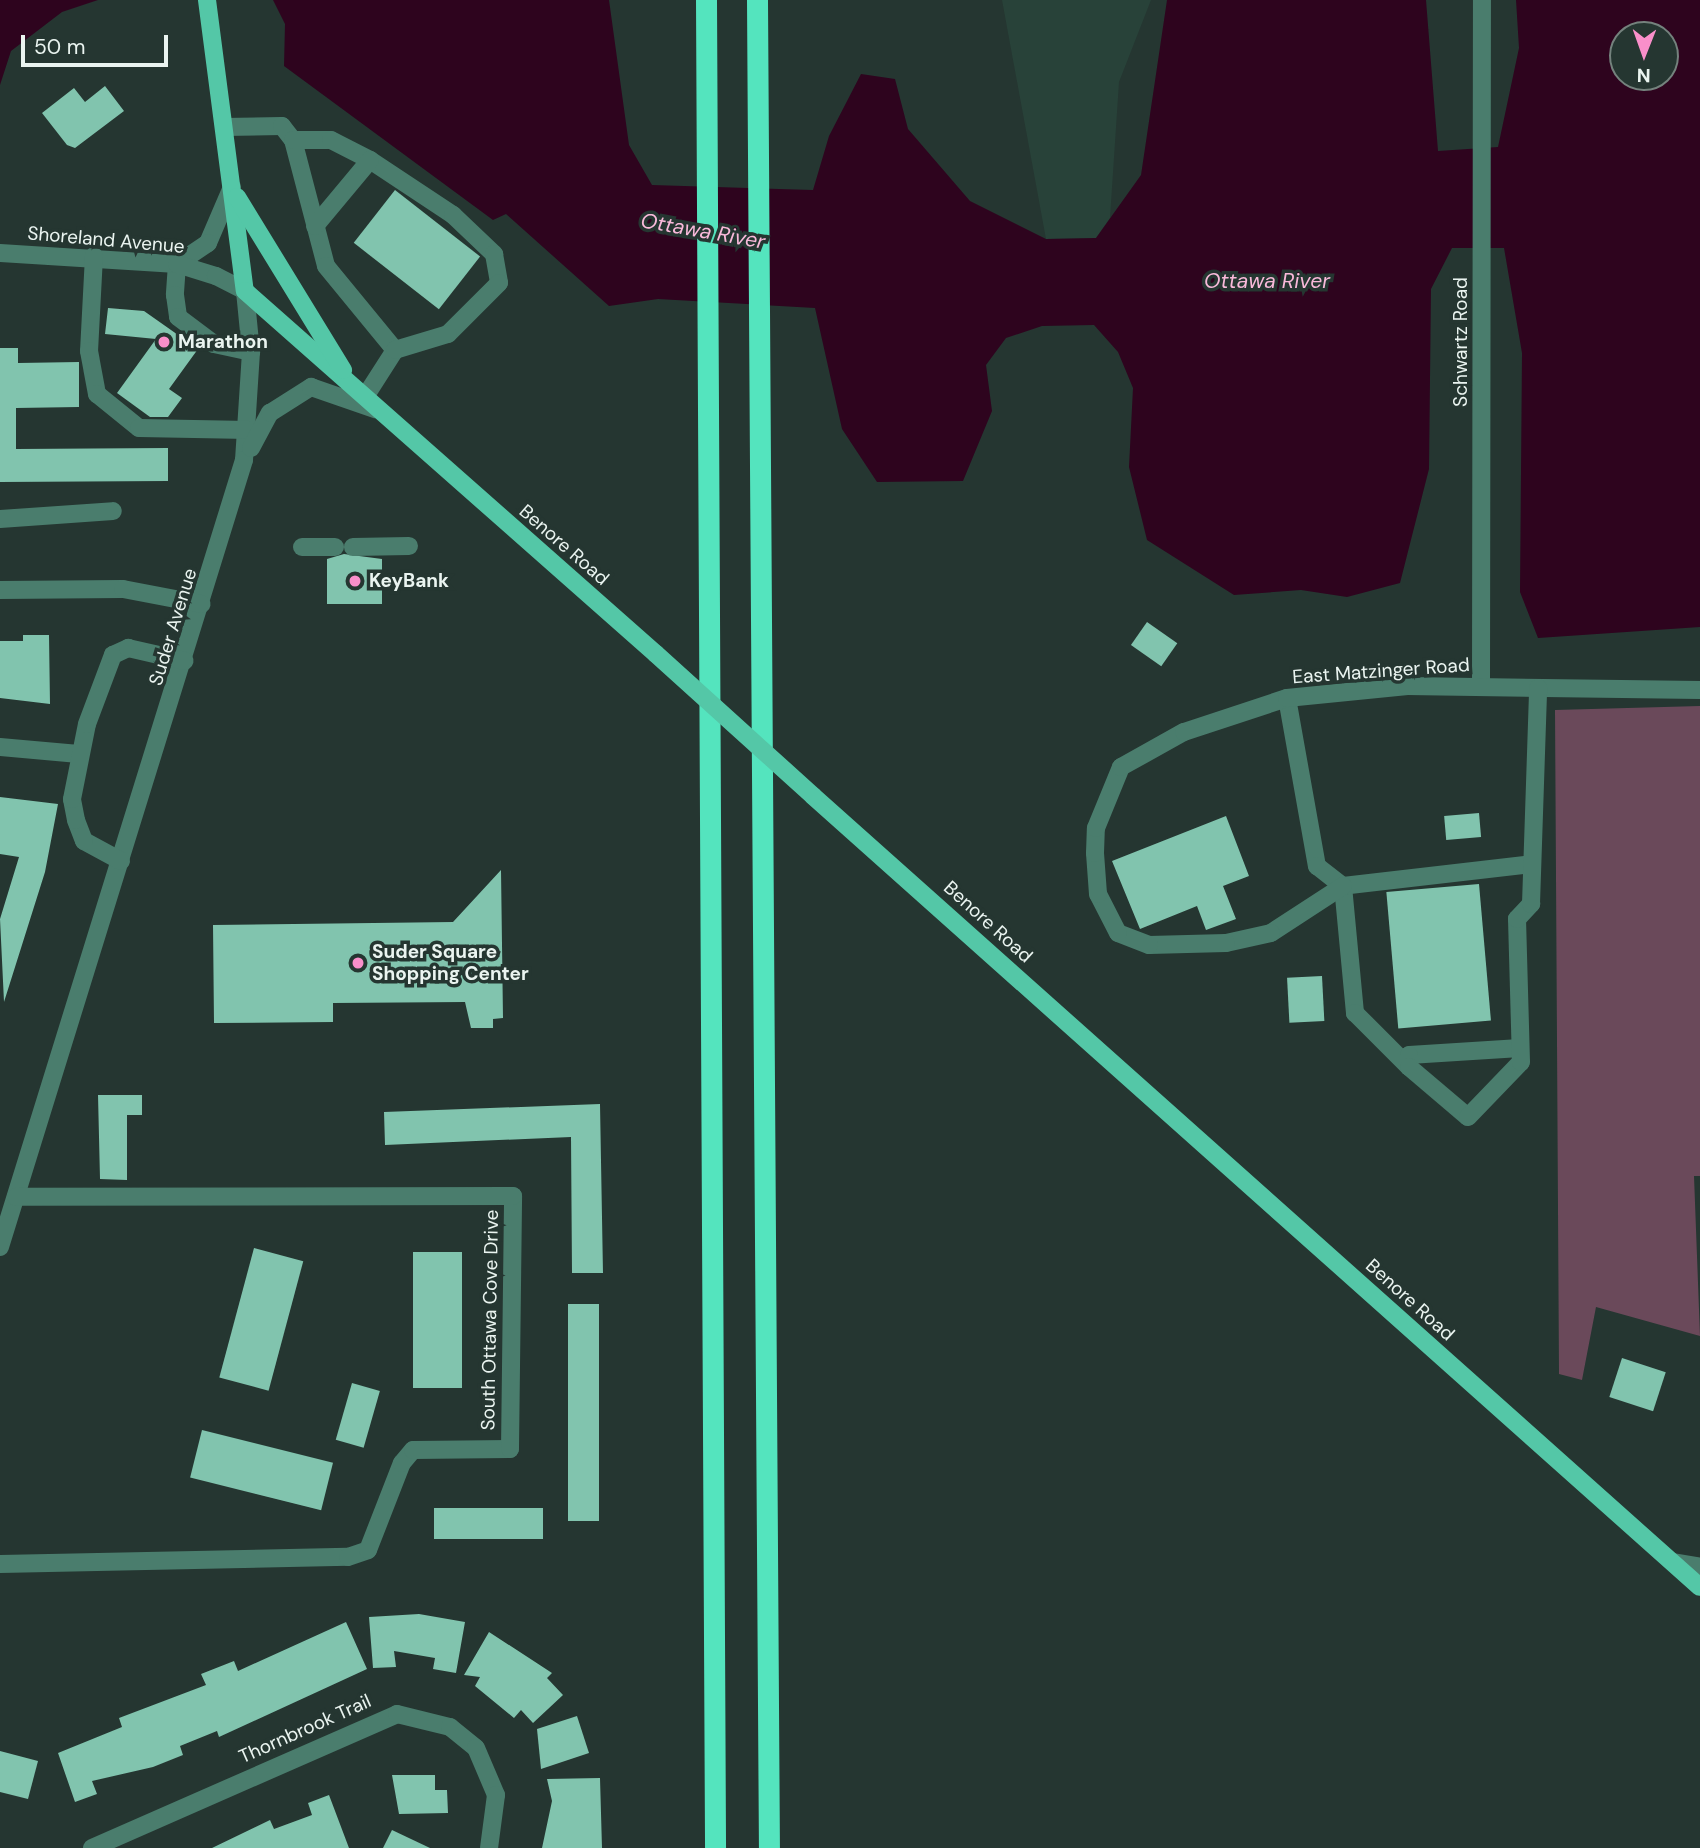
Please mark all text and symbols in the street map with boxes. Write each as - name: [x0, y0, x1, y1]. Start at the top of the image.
- scale bar: [24, 21, 172, 65]
- north arrow: [1609, 21, 1679, 91]
- text: 50 m: [34, 33, 85, 61]
- text: N: [1637, 63, 1651, 88]
- water label: Ottawa River: [639, 208, 767, 254]
- street label: Shoreland Avenue: [26, 222, 186, 258]
- water label: Ottawa River: [1204, 268, 1330, 294]
- street label: Schwartz Road: [1450, 277, 1472, 407]
- place label: Marathon: [178, 331, 268, 353]
- marker: Marathon: [156, 334, 172, 350]
- street label: Benore Road: [515, 500, 613, 590]
- street label: Suder Avenue: [144, 566, 202, 688]
- place label: KeyBank: [369, 570, 449, 592]
- marker: KeyBank: [347, 573, 363, 589]
- street label: East Matzinger Road: [1292, 653, 1470, 689]
- street label: Benore Road: [939, 876, 1037, 968]
- place label: Suder Square Shopping Center: [372, 941, 529, 985]
- marker: Suder Square Shopping Center: [350, 955, 366, 971]
- street label: South Ottawa Cove Drive: [477, 1209, 503, 1431]
- street label: Benore Road: [1361, 1254, 1459, 1346]
- street label: Thornbrook Trail: [235, 1690, 375, 1768]

